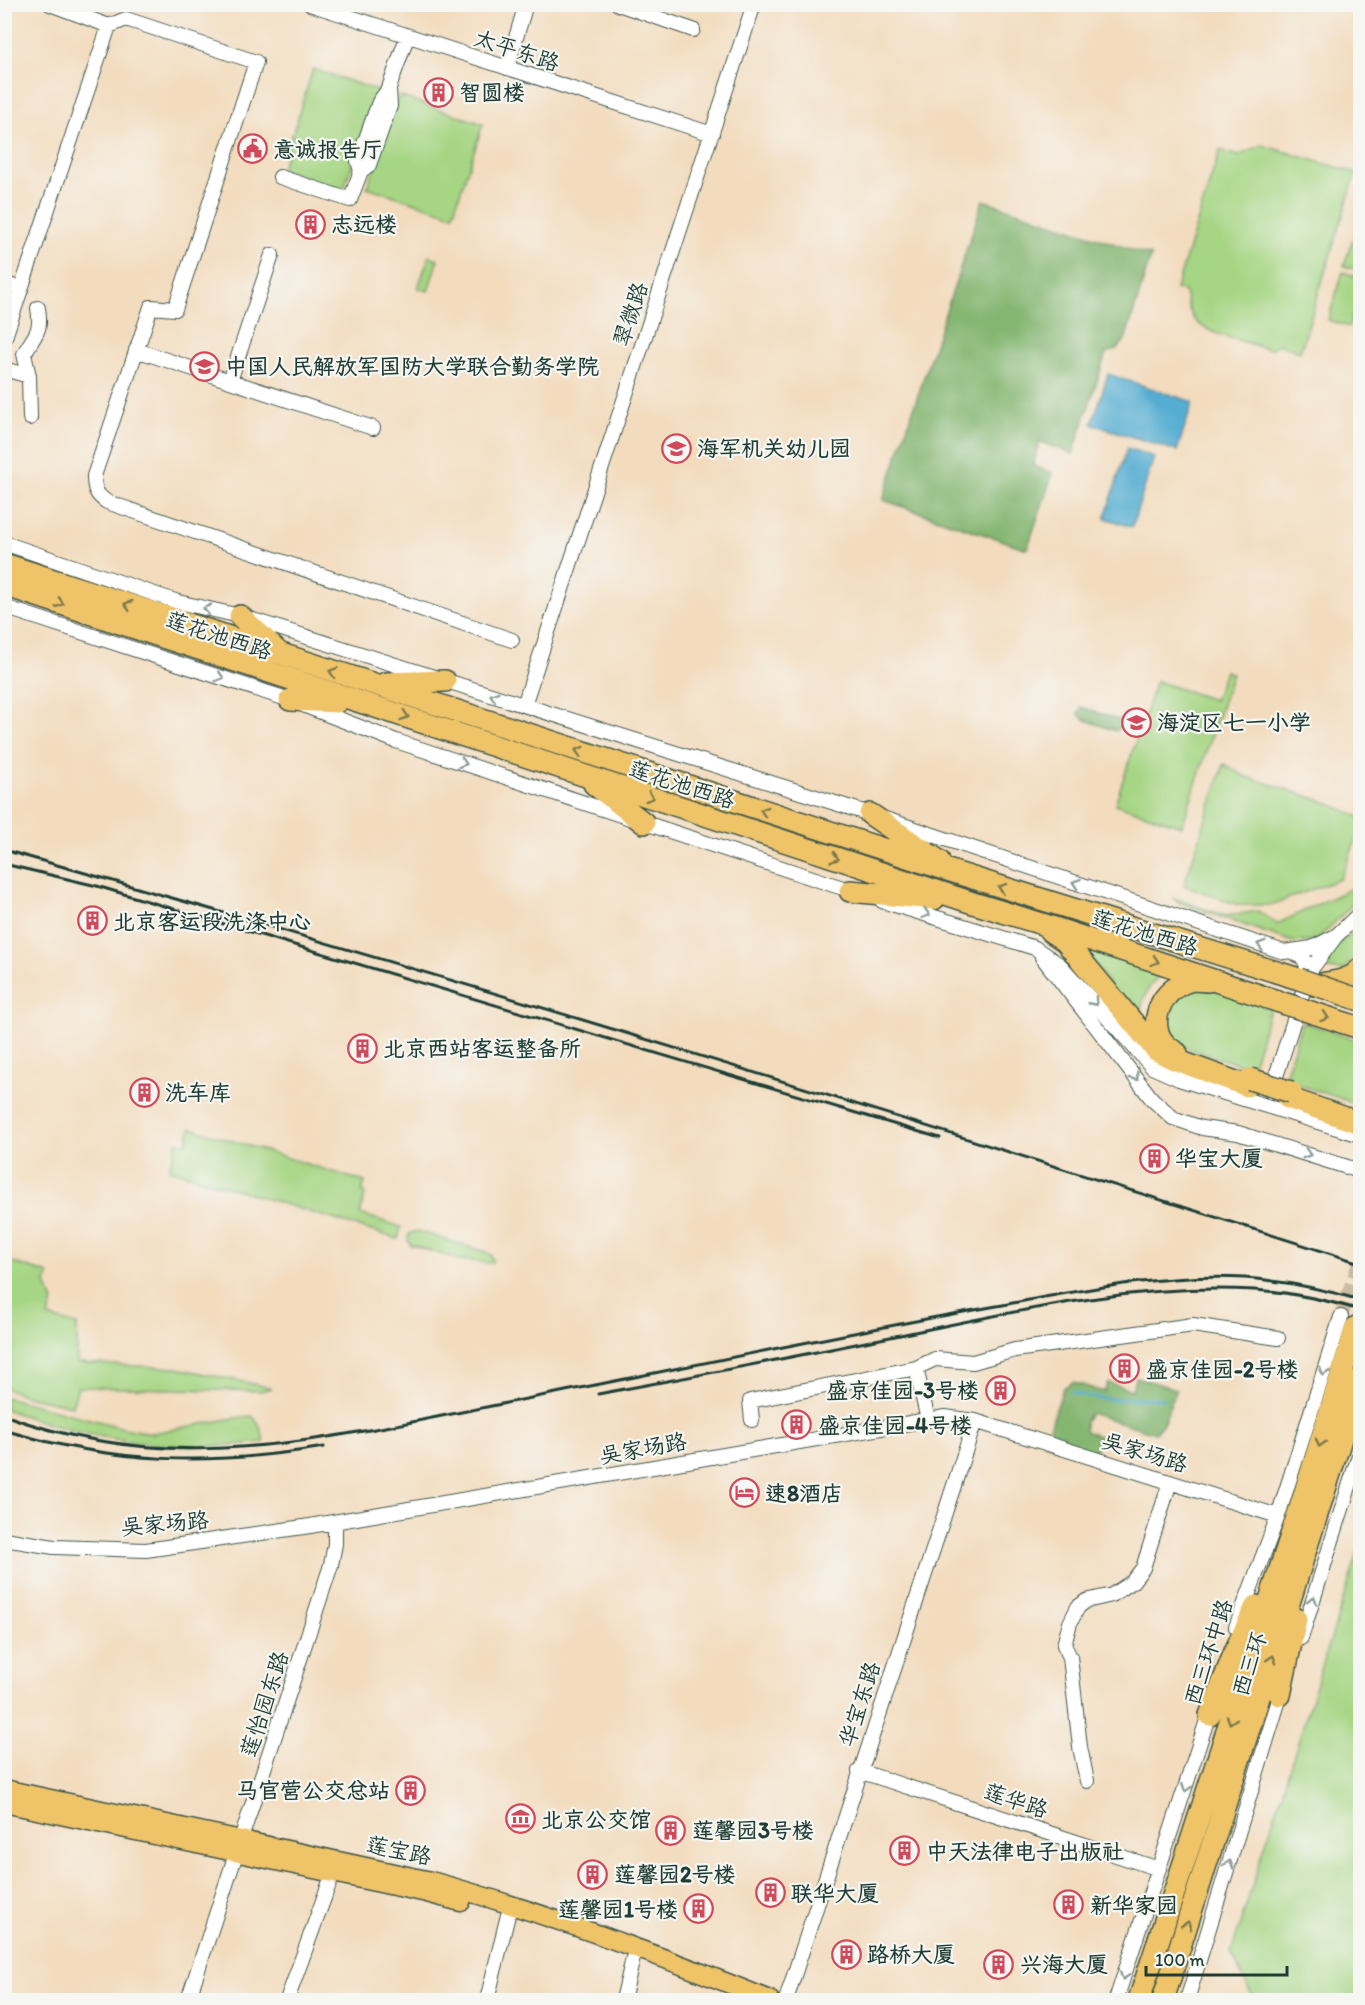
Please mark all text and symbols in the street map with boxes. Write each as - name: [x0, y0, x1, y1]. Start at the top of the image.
- street label: 太平东路: [471, 24, 563, 77]
- building icon: 智圆楼: [422, 76, 454, 108]
- place label: 智圆楼: [459, 79, 525, 106]
- public building icon: 意诚报告厅: [236, 133, 268, 165]
- place label: 意诚报告厅: [273, 136, 383, 163]
- building icon: 志远楼: [294, 208, 326, 240]
- place label: 志远楼: [331, 211, 397, 238]
- street label: 翠微路: [607, 279, 654, 350]
- school or university icon: 中国人民解放军国防大学联合勤务学院: [188, 350, 220, 382]
- place label: 中国人民解放军国防大学联合勤务学院: [225, 353, 599, 380]
- school or university icon: 海军机关幼儿园: [660, 432, 692, 464]
- place label: 海军机关幼儿园: [697, 435, 851, 462]
- one-way arrow: [54, 596, 65, 608]
- one-way arrow: [123, 599, 134, 612]
- one-way arrow: [202, 603, 212, 616]
- street label: 莲花池西路: [162, 606, 275, 665]
- one-way arrow: [328, 667, 339, 679]
- one-way arrow: [214, 670, 225, 682]
- one-way arrow: [489, 691, 500, 703]
- school or university icon: 海淀区七一小学: [1120, 706, 1152, 738]
- one-way arrow: [399, 709, 410, 722]
- place label: 海淀区七一小学: [1157, 709, 1311, 736]
- one-way arrow: [574, 746, 585, 758]
- street label: 莲花池西路: [625, 755, 738, 814]
- one-way arrow: [457, 756, 468, 768]
- one-way arrow: [644, 790, 655, 802]
- one-way arrow: [759, 806, 770, 818]
- one-way arrow: [829, 851, 840, 863]
- one-way arrow: [1071, 878, 1082, 891]
- one-way arrow: [997, 882, 1008, 895]
- street label: 莲花池西路: [1088, 903, 1201, 961]
- building icon: 北京客运段洗涤中心: [76, 905, 108, 937]
- one-way arrow: [920, 907, 931, 920]
- place label: 北京客运段洗涤中心: [113, 908, 311, 935]
- one-way arrow: [1256, 940, 1267, 952]
- one-way arrow: [1149, 954, 1160, 966]
- one-way arrow: [1087, 995, 1098, 1006]
- one-way arrow: [1319, 1009, 1330, 1022]
- building icon: 北京西站客运整备所: [346, 1032, 378, 1064]
- place label: 北京西站客运整备所: [383, 1035, 581, 1062]
- one-way arrow: [1128, 1071, 1139, 1082]
- building icon: 洗车库: [128, 1076, 160, 1108]
- place label: 洗车库: [165, 1079, 231, 1106]
- building icon: 华宝大厦: [1138, 1142, 1170, 1174]
- place label: 华宝大厦: [1175, 1145, 1263, 1172]
- one-way arrow: [1301, 1147, 1312, 1159]
- building icon: 盛京佳园-2号楼: [1109, 1353, 1141, 1385]
- place label: 盛京佳园-2号楼: [1146, 1356, 1298, 1383]
- one-way arrow: [1318, 1366, 1331, 1377]
- building icon: 盛京佳园-3号楼: [984, 1374, 1016, 1406]
- place label: 盛京佳园-3号楼: [826, 1377, 979, 1404]
- building icon: 盛京佳园-4号楼: [781, 1409, 813, 1441]
- place label: 盛京佳园-4号楼: [818, 1412, 972, 1439]
- street label: 吴家场路: [1099, 1427, 1191, 1478]
- street label: 吴家场路: [597, 1428, 689, 1469]
- one-way arrow: [1315, 1437, 1327, 1448]
- hotel icon: 速8酒店: [728, 1477, 760, 1509]
- place label: 速8酒店: [765, 1480, 843, 1507]
- street label: 吴家场路: [120, 1506, 210, 1541]
- one-way arrow: [1306, 1595, 1318, 1606]
- street label: 西三环中路: [1179, 1596, 1238, 1709]
- street label: 西三环: [1226, 1629, 1273, 1700]
- street label: 莲怡园东路: [235, 1648, 294, 1761]
- one-way arrow: [1265, 1654, 1277, 1665]
- street label: 华宝东路: [833, 1658, 886, 1750]
- one-way arrow: [1226, 1714, 1238, 1725]
- building icon: 马官营公交总站: [395, 1774, 427, 1806]
- place label: 马官营公交总站: [236, 1777, 390, 1804]
- street label: 莲华路: [980, 1777, 1051, 1824]
- one-way arrow: [1181, 1782, 1193, 1793]
- museum icon: 北京公交馆: [504, 1803, 536, 1835]
- place label: 北京公交馆: [541, 1806, 651, 1833]
- building icon: 莲馨园3号楼: [655, 1814, 687, 1846]
- place label: 莲馨园3号楼: [692, 1817, 814, 1844]
- street label: 莲宝路: [364, 1830, 434, 1871]
- building icon: 中天法律电子出版社: [889, 1835, 921, 1867]
- place label: 中天法律电子出版社: [926, 1838, 1124, 1865]
- building icon: 莲馨园2号楼: [577, 1858, 609, 1890]
- one-way arrow: [1222, 1859, 1234, 1870]
- place label: 莲馨园2号楼: [614, 1861, 736, 1888]
- building icon: 联华大厦: [754, 1877, 786, 1909]
- place label: 联华大厦: [791, 1880, 879, 1907]
- building icon: 新华家园: [1053, 1889, 1085, 1921]
- place label: 新华家园: [1090, 1892, 1178, 1919]
- building icon: 莲馨园1号楼: [683, 1893, 715, 1925]
- place label: 莲馨园1号楼: [558, 1896, 678, 1923]
- one-way arrow: [1180, 1920, 1192, 1931]
- building icon: 路桥大厦: [830, 1938, 862, 1970]
- scale bar: [1146, 1939, 1287, 1977]
- place label: 路桥大厦: [867, 1941, 955, 1968]
- building icon: 兴海大厦: [983, 1948, 1015, 1980]
- text: 100 m: [1155, 1949, 1205, 1971]
- place label: 兴海大厦: [1020, 1951, 1108, 1978]
- one-way arrow: [1119, 1970, 1131, 1981]

